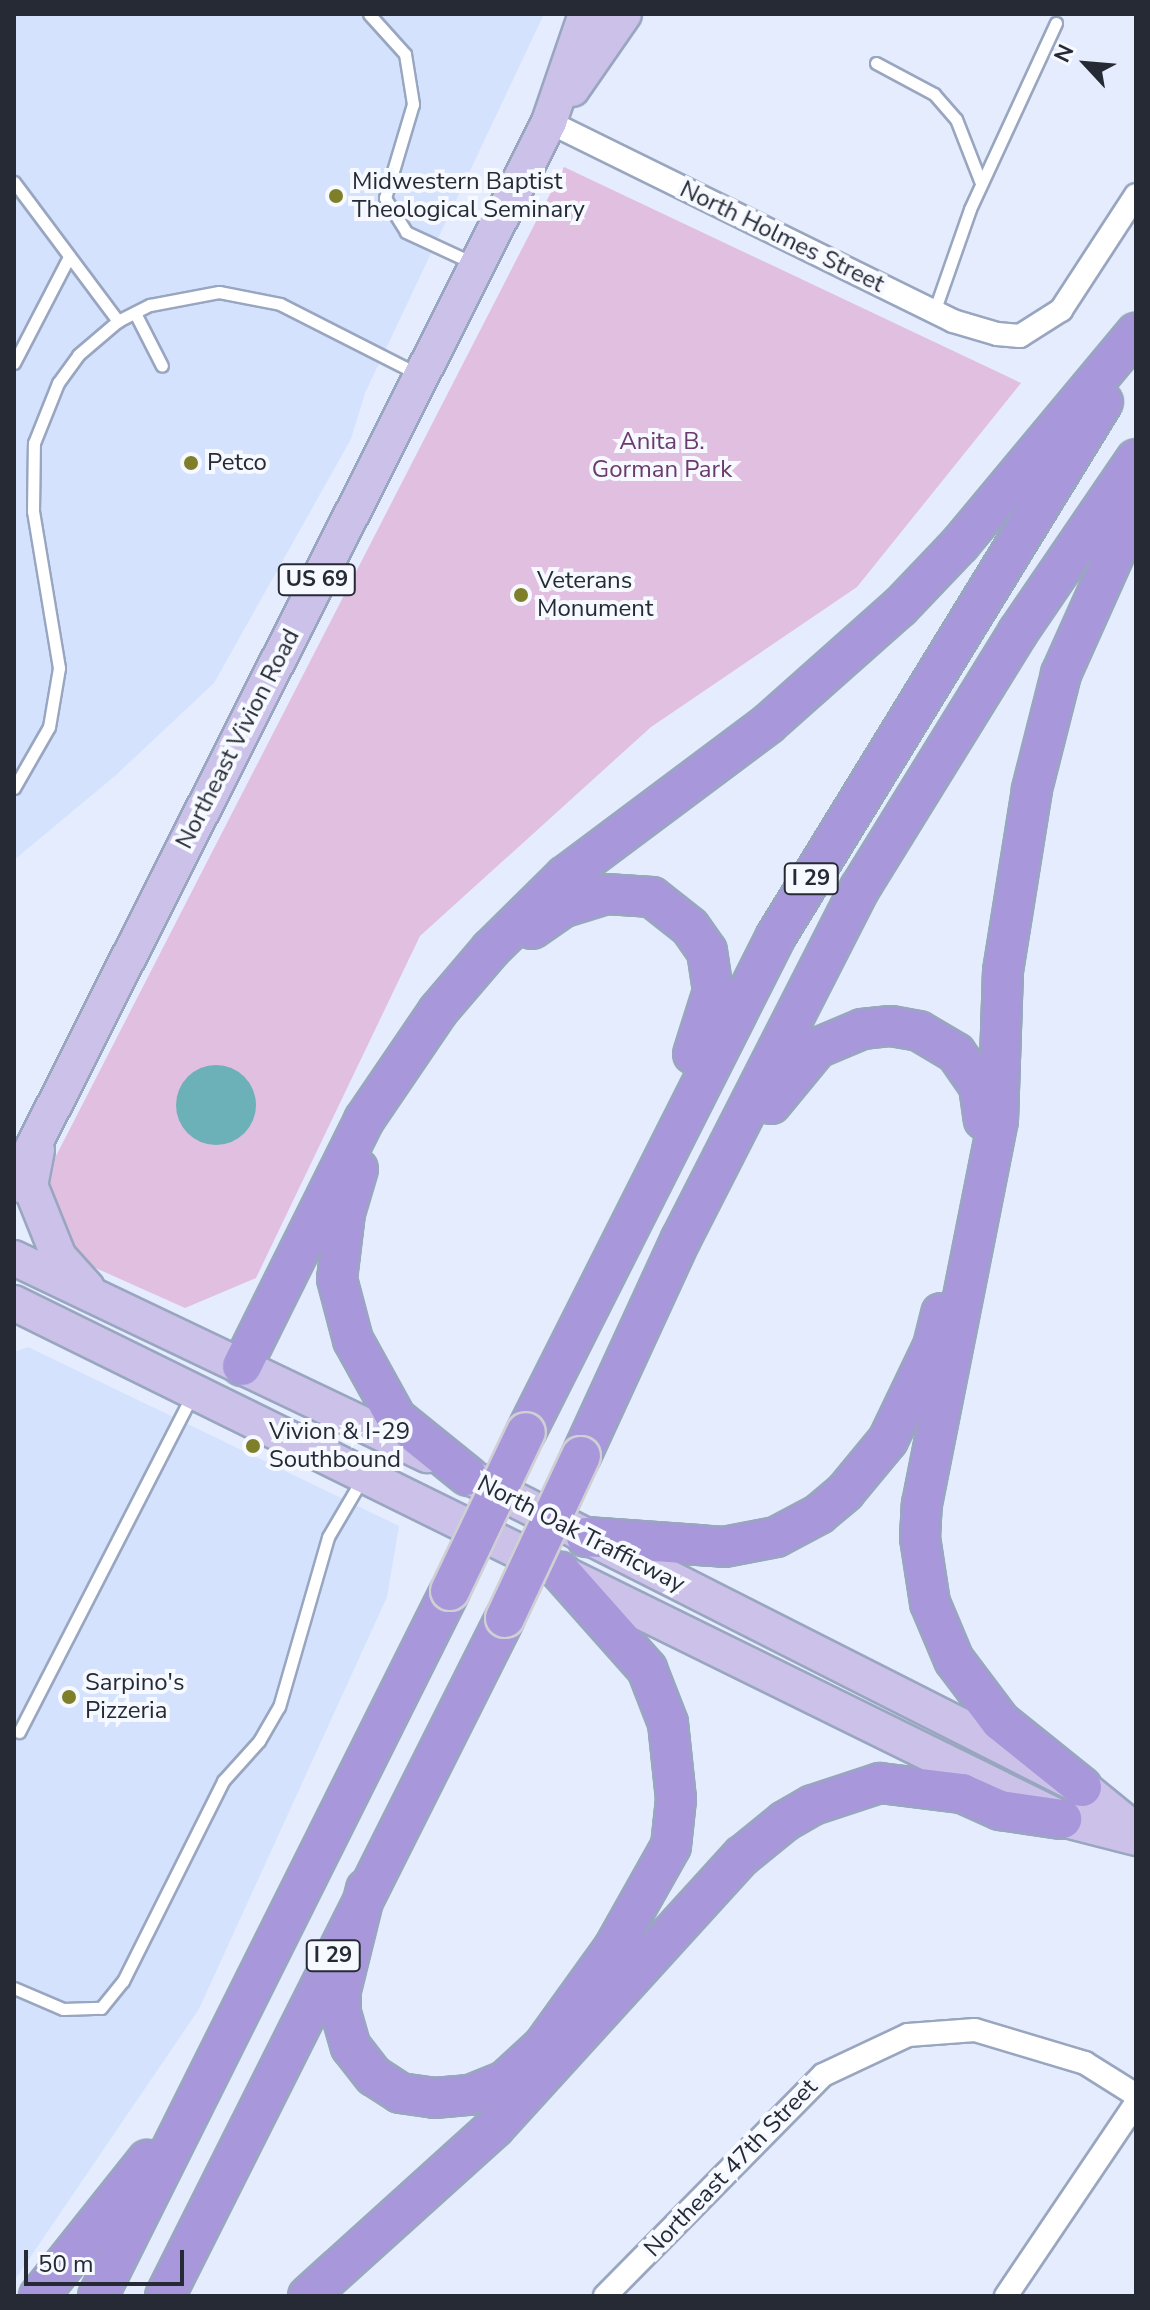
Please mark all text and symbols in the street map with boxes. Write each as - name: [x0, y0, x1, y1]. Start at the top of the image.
- north arrow: [1046, 24, 1126, 104]
- text: N: [1047, 40, 1082, 67]
- place label: Midwestern Baptist Theological Seminary: [352, 168, 585, 224]
- street label: North Holmes Street: [675, 175, 889, 299]
- marker: Midwestern Baptist Theological Seminary: [327, 187, 345, 205]
- park label: Anita B. Gorman Park: [592, 428, 732, 484]
- place label: Petco: [207, 449, 267, 477]
- marker: Petco: [182, 454, 200, 472]
- road number: US 69: [277, 562, 357, 598]
- place label: Veterans Monument: [537, 567, 653, 623]
- marker: Veterans Monument: [512, 586, 530, 604]
- street label: Northeast Vivion Road: [170, 624, 306, 854]
- road number: I 29: [783, 861, 839, 897]
- place label: Vivion & I-29 Southbound: [269, 1418, 410, 1474]
- marker: Vivion & I-29 Southbound: [244, 1437, 262, 1455]
- street label: North Oak Trafficway: [473, 1469, 689, 1599]
- place label: Sarpino's Pizzeria: [85, 1669, 184, 1725]
- marker: Sarpino's Pizzeria: [60, 1688, 78, 1706]
- road number: I 29: [305, 1938, 361, 1974]
- street label: Northeast 47th Street: [639, 2073, 823, 2263]
- scale bar: [28, 2234, 188, 2284]
- text: 50 m: [38, 2248, 94, 2280]

